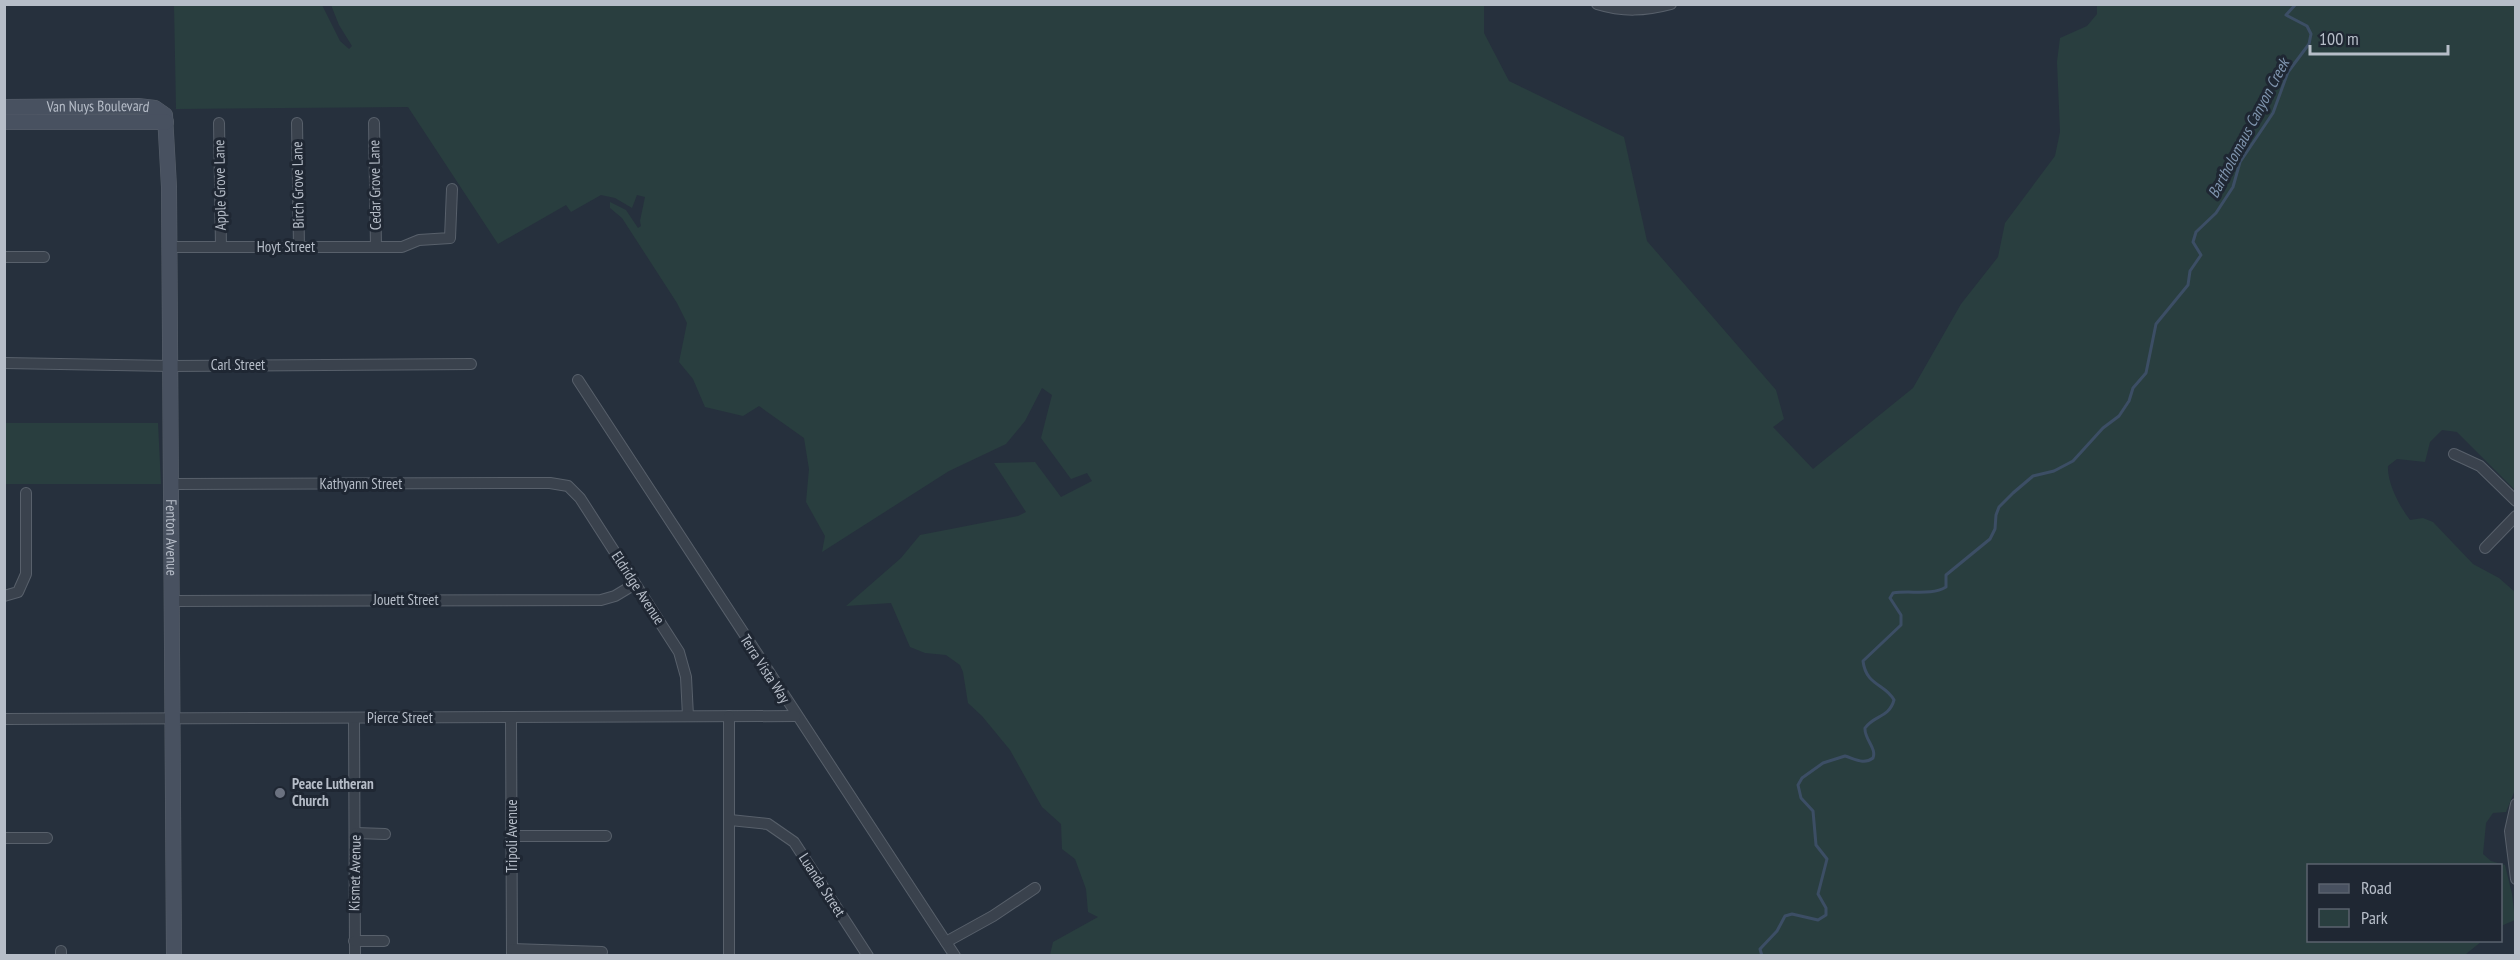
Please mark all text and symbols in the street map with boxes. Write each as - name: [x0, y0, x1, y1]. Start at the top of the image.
- scale bar: [2310, 18, 2448, 56]
- text: 100 m: [2319, 27, 2359, 50]
- water label: Bartholomaus Canyon Creek: [2203, 53, 2294, 201]
- street label: Van Nuys Boulevard: [46, 96, 150, 116]
- street label: Apple Grove Lane: [209, 139, 230, 231]
- street label: Cedar Grove Lane: [364, 140, 385, 230]
- street label: Birch Grove Lane: [287, 141, 308, 229]
- street label: Hoyt Street: [257, 237, 315, 256]
- street label: Carl Street: [211, 355, 265, 374]
- street label: Kathyann Street: [320, 474, 402, 493]
- street label: Fenton Avenue: [162, 499, 182, 576]
- street label: Eldridge Avenue: [608, 547, 669, 628]
- street label: Jouett Street: [372, 590, 439, 609]
- street label: Terra Vista Way: [736, 631, 795, 707]
- street label: Pierce Street: [367, 708, 433, 727]
- place label: Peace Lutheran Church: [292, 774, 374, 810]
- marker: Peace Lutheran Church: [273, 786, 287, 800]
- street label: Tripoli Avenue: [502, 799, 521, 873]
- street label: Kismet Avenue: [344, 835, 365, 911]
- street label: Luanda Street: [795, 849, 850, 920]
- legend: [2307, 864, 2502, 942]
- text: Road: [2361, 876, 2392, 899]
- text: Park: [2361, 906, 2388, 929]

